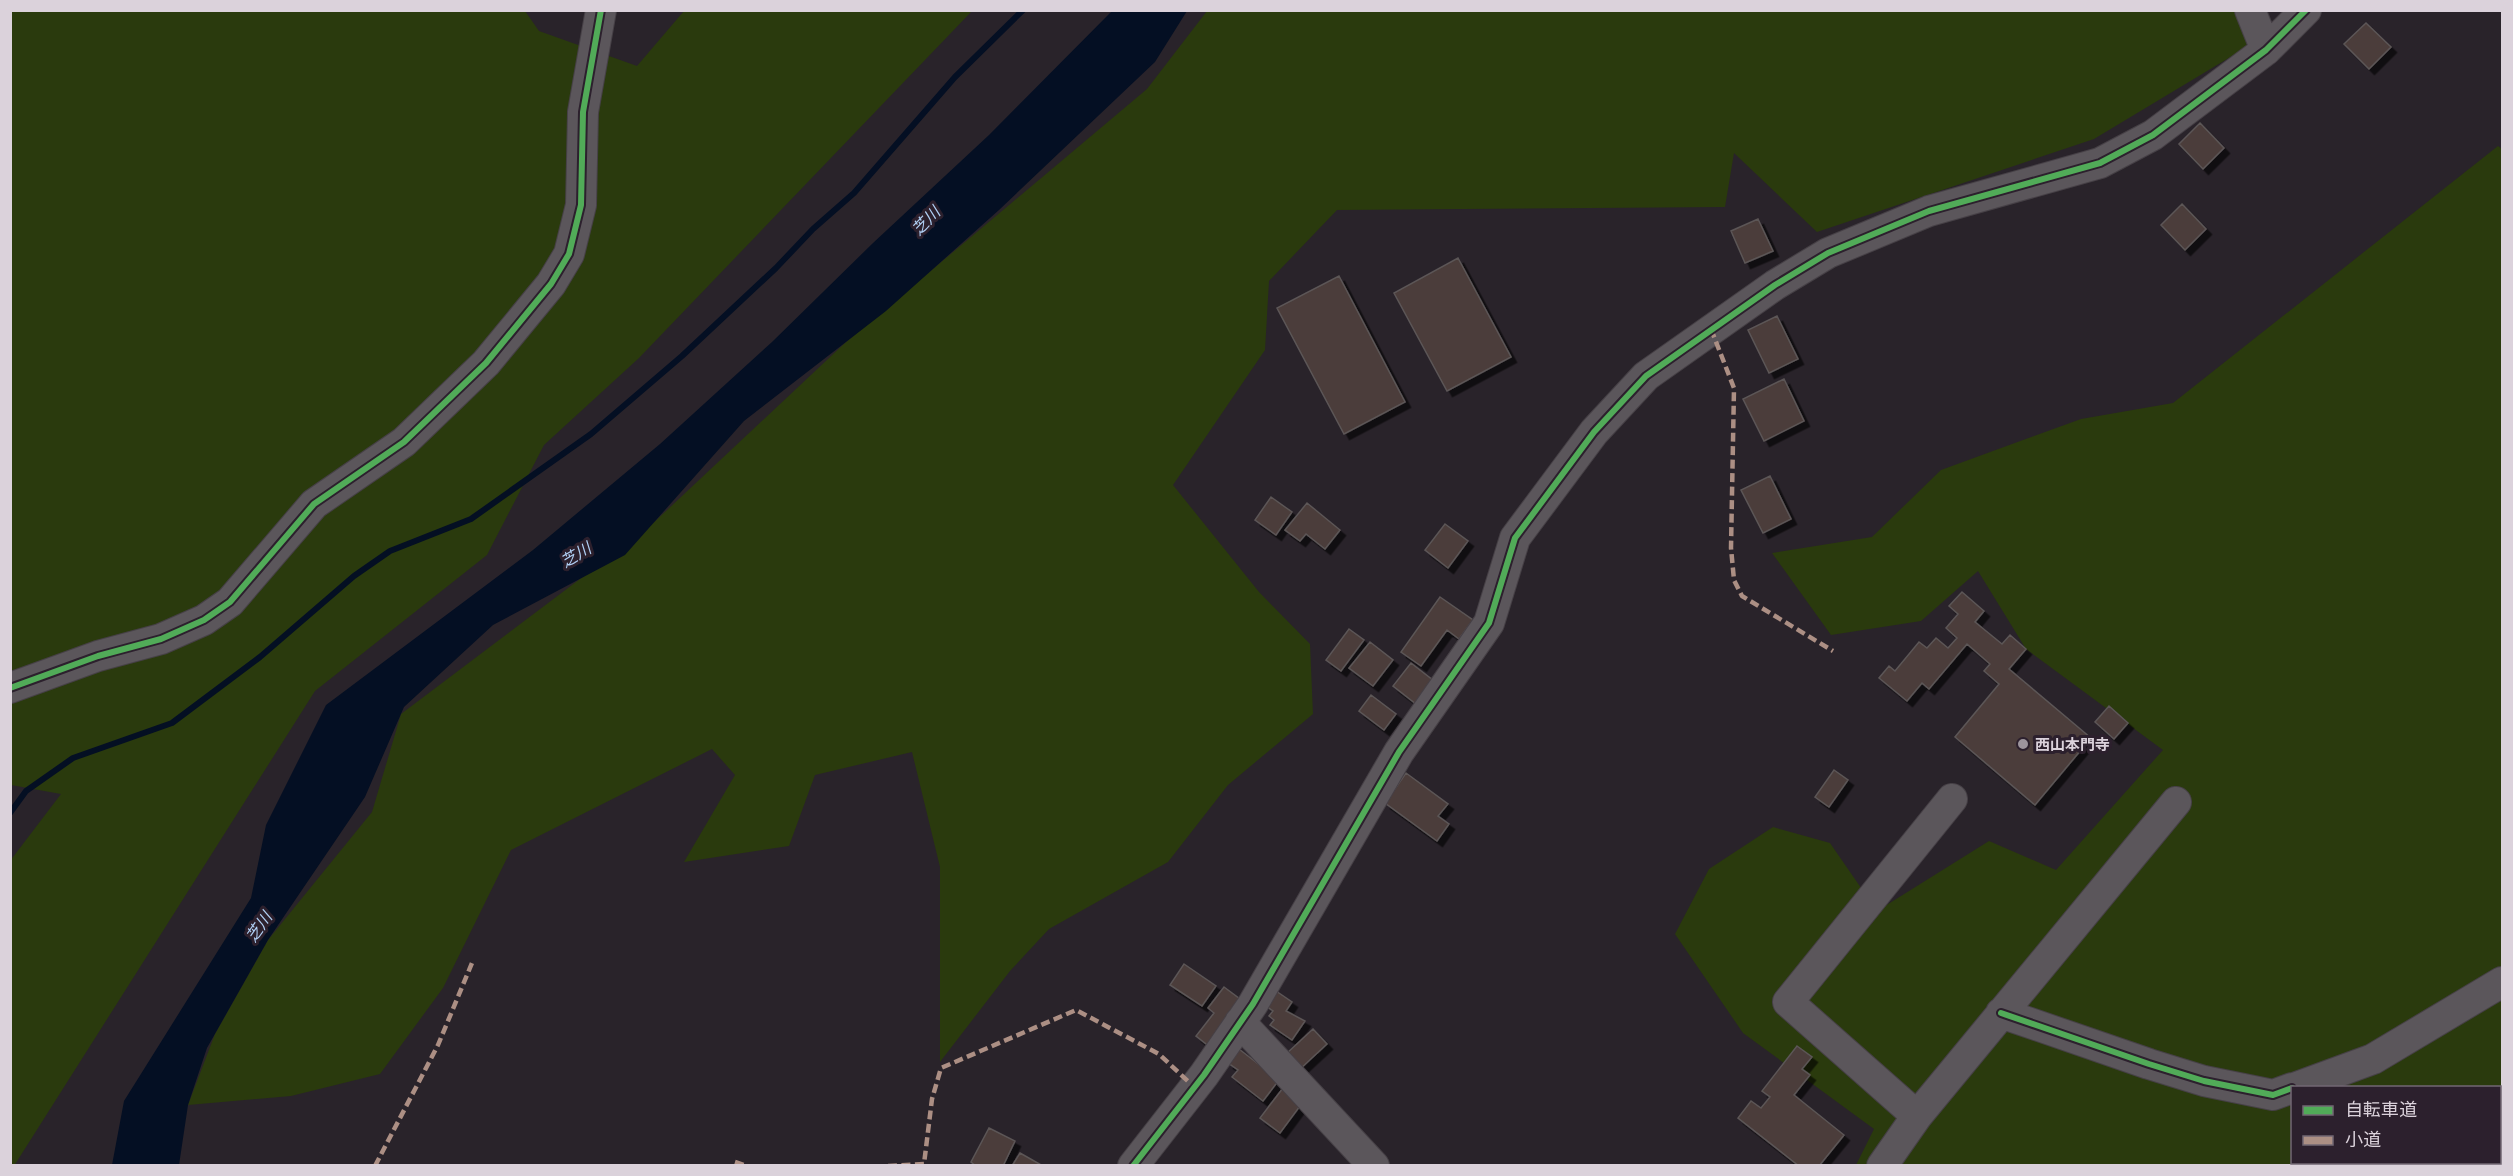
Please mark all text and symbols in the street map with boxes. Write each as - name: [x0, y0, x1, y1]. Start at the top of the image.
- water label: 芝川: [907, 200, 947, 241]
- water label: 芝川: [556, 536, 597, 573]
- place label: 西山本門寺: [2035, 734, 2110, 755]
- marker: 西山本門寺: [2016, 737, 2030, 751]
- water label: 芝川: [240, 906, 279, 947]
- legend: [2291, 1086, 2501, 1164]
- text: 自転車道: [2345, 1097, 2417, 1122]
- text: 小道: [2345, 1127, 2381, 1152]

